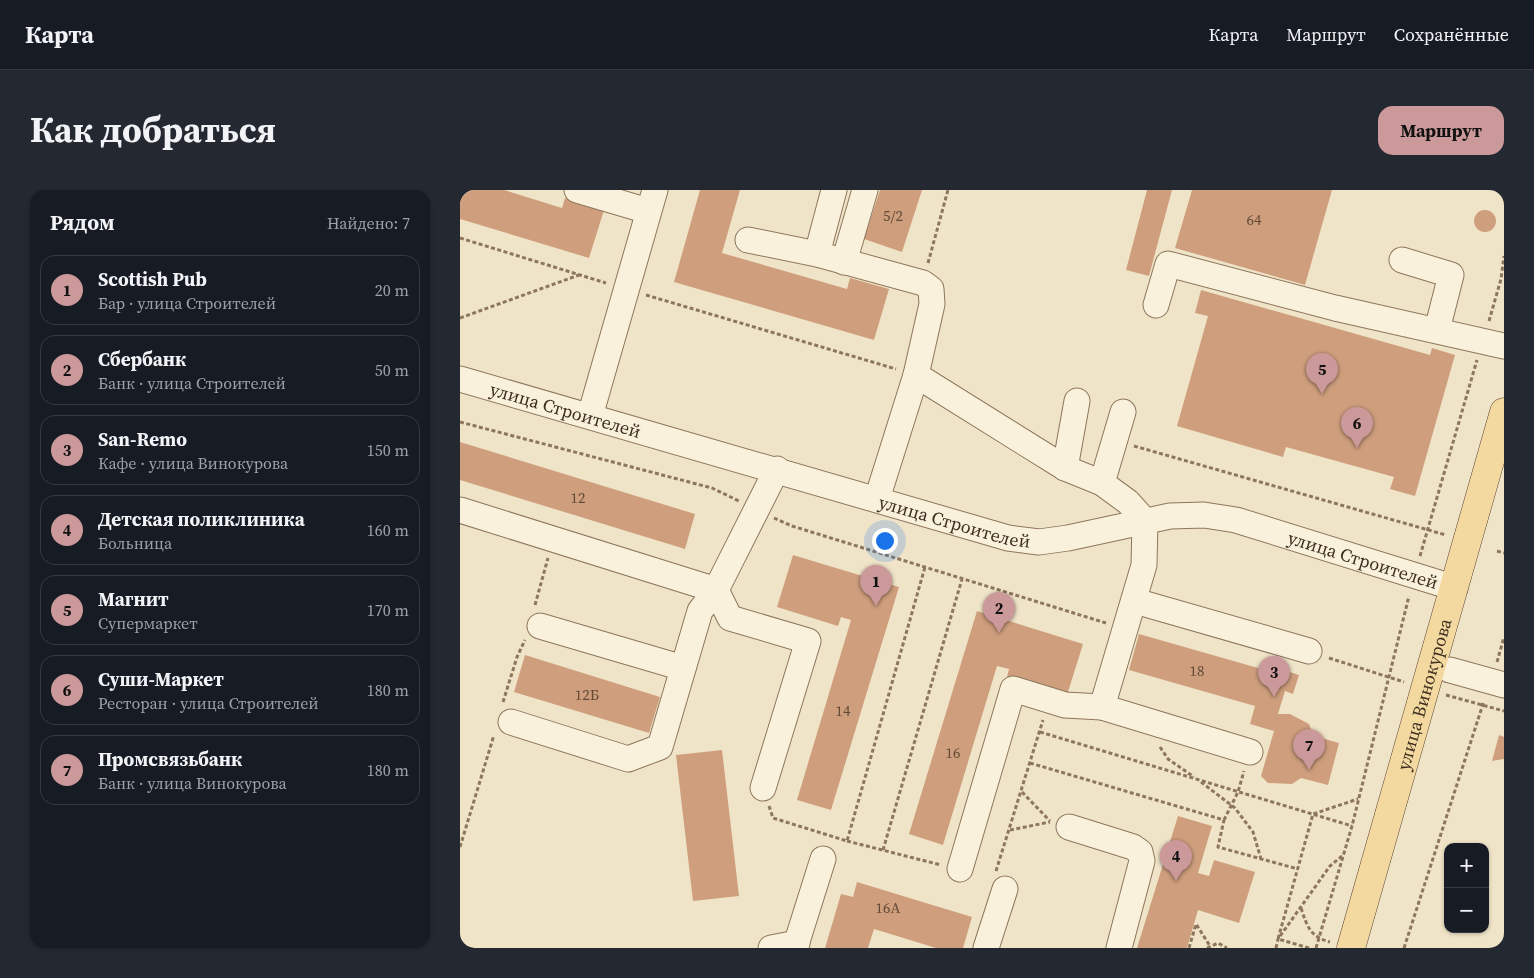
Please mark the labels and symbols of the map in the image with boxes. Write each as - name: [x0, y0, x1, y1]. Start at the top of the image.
- house number: 5/2: [883, 205, 903, 226]
- house number: 64: [1246, 209, 1262, 230]
- pin: 5: [1306, 353, 1338, 394]
- street label: улица Строителей: [487, 376, 644, 443]
- pin: 6: [1341, 407, 1373, 448]
- house number: 12: [570, 487, 586, 508]
- street label: улица Строителей: [876, 489, 1032, 553]
- street label: улица Строителей: [1285, 524, 1441, 595]
- your location: [872, 528, 898, 554]
- pin: 1: [860, 565, 892, 606]
- pin: 2: [983, 592, 1015, 633]
- street label: улица Винокурова: [1390, 614, 1457, 773]
- pin: 3: [1258, 656, 1290, 697]
- house number: 18: [1189, 660, 1205, 681]
- house number: 12Б: [575, 684, 599, 705]
- house number: 14: [835, 700, 851, 721]
- pin: 7: [1293, 729, 1325, 770]
- house number: 16: [945, 742, 961, 763]
- pin: 4: [1160, 840, 1192, 881]
- house number: 16А: [876, 897, 901, 918]

